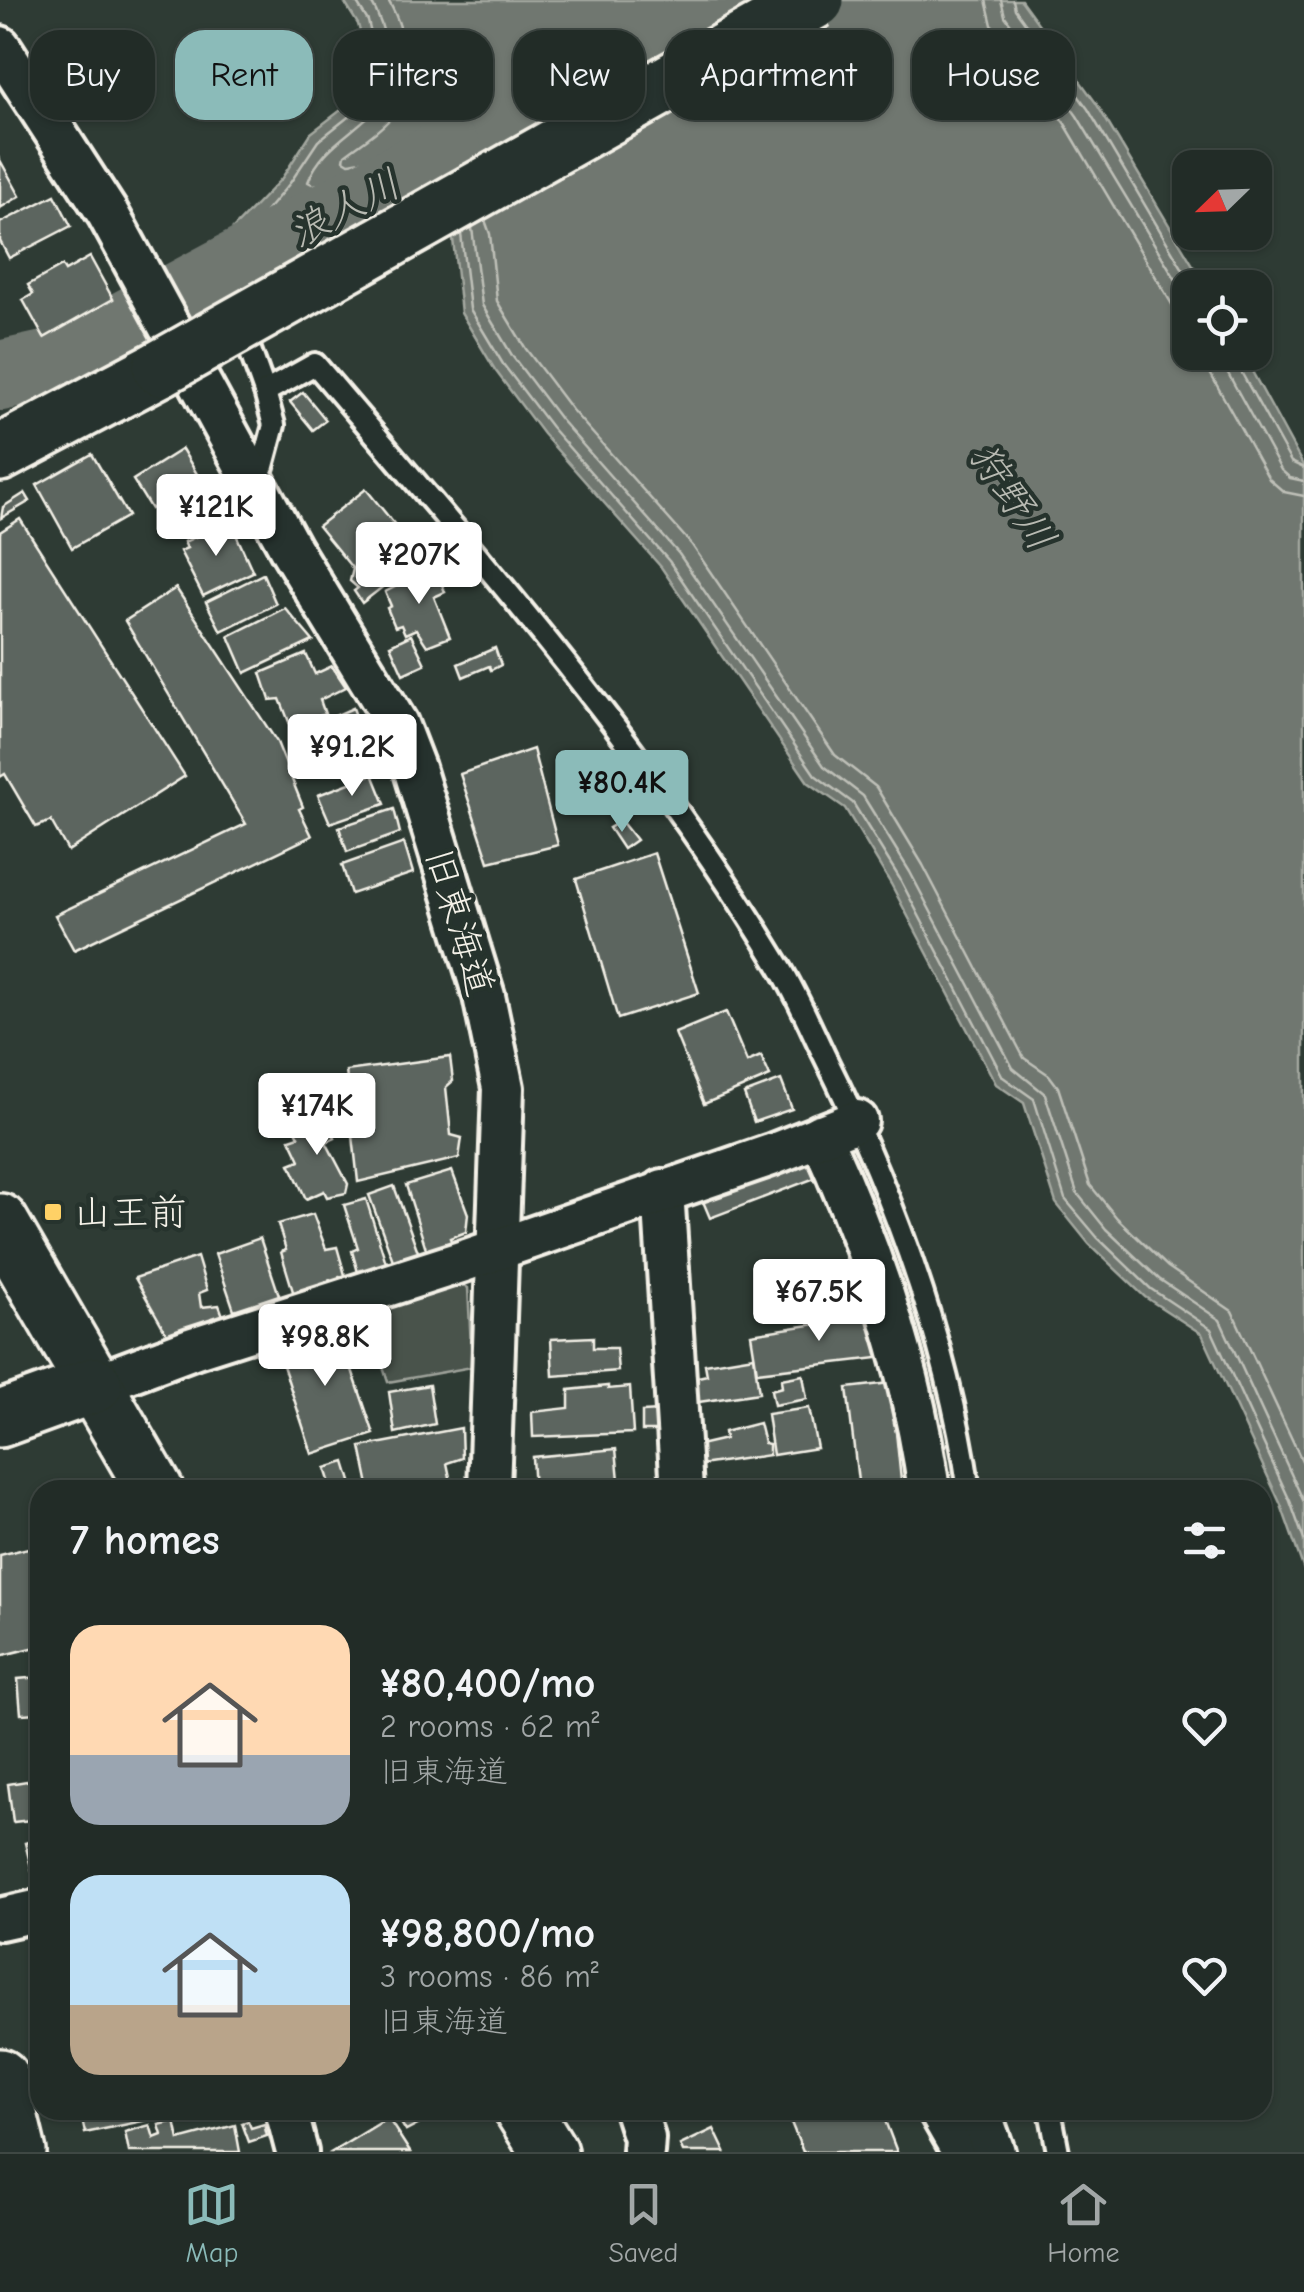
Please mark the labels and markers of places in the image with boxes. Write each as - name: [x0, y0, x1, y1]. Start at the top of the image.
- pin: ¥121K: [146, 474, 286, 559]
- pin: ¥207K: [349, 522, 489, 607]
- pin: ¥91.2K: [271, 714, 433, 799]
- pin: ¥80.4K: [541, 750, 703, 835]
- pin: ¥174K: [247, 1073, 387, 1158]
- place label: 山王前: [73, 1191, 187, 1235]
- marker: 山王前: [42, 1201, 64, 1223]
- pin: ¥67.5K: [738, 1259, 900, 1344]
- pin: ¥98.8K: [244, 1304, 406, 1389]

